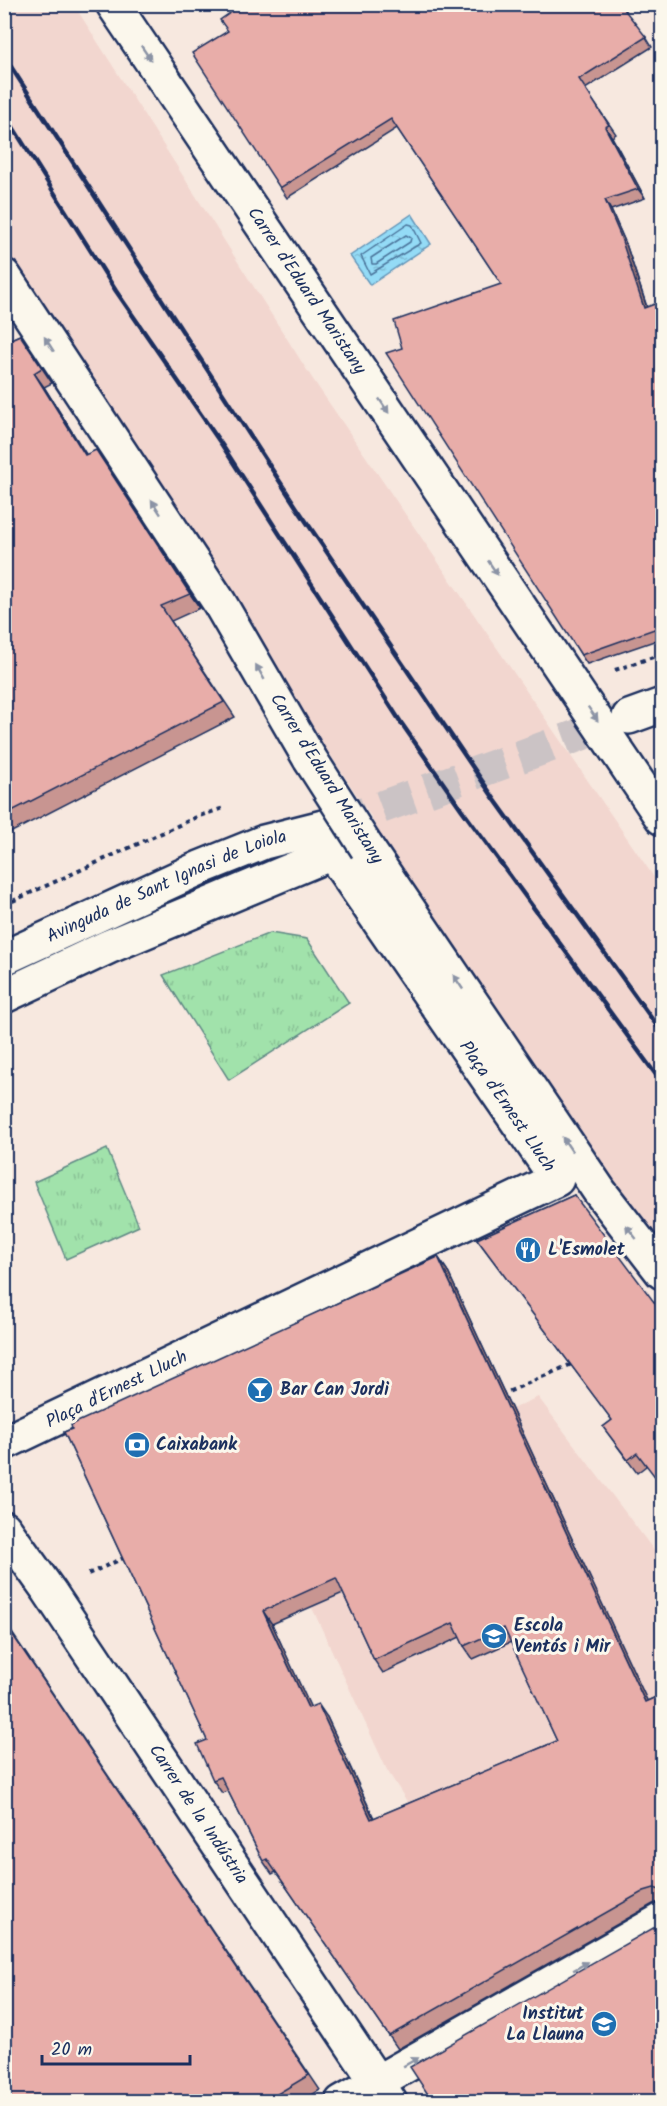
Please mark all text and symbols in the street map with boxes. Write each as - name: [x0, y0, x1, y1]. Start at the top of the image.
- one-way arrow: [140, 45, 151, 61]
- street label: Carrer d'Eduard Maristany: [239, 201, 374, 381]
- one-way arrow: [44, 336, 55, 352]
- one-way arrow: [378, 398, 390, 414]
- one-way arrow: [151, 499, 162, 515]
- one-way arrow: [487, 560, 498, 576]
- one-way arrow: [255, 664, 265, 681]
- street label: Carrer d'Eduard Maristany: [262, 688, 391, 871]
- one-way arrow: [587, 706, 599, 722]
- street label: Avinguda de Sant Ignasi de Loiola: [42, 822, 290, 951]
- one-way arrow: [452, 975, 464, 991]
- street label: Plaça d'Ernest Lluch: [451, 1035, 563, 1178]
- one-way arrow: [562, 1136, 573, 1152]
- one-way arrow: [625, 1224, 638, 1240]
- restaurant icon: L'Esmolet: [513, 1235, 543, 1265]
- place label: L'Esmolet: [548, 1236, 626, 1265]
- street label: Plaça d'Ernest Lluch: [41, 1343, 193, 1437]
- bar icon: Bar Can Jordi: [245, 1375, 275, 1405]
- place label: Bar Can Jordi: [280, 1376, 389, 1405]
- bank icon: Caixabank: [122, 1430, 152, 1460]
- place label: Caixabank: [156, 1431, 238, 1460]
- place label: Escola Ventós i Mir: [514, 1612, 612, 1662]
- school or university icon: Escola Ventós i Mir: [479, 1621, 509, 1651]
- street label: Carrer de la Indústria: [141, 1739, 255, 1890]
- one-way arrow: [573, 1961, 590, 1971]
- place label: Institut La Llauna: [506, 2000, 585, 2050]
- school or university icon: Institut La Llauna: [589, 2009, 619, 2039]
- scale bar: [42, 2028, 190, 2066]
- text: 20 m: [51, 2036, 92, 2065]
- one-way arrow: [403, 2057, 420, 2067]

